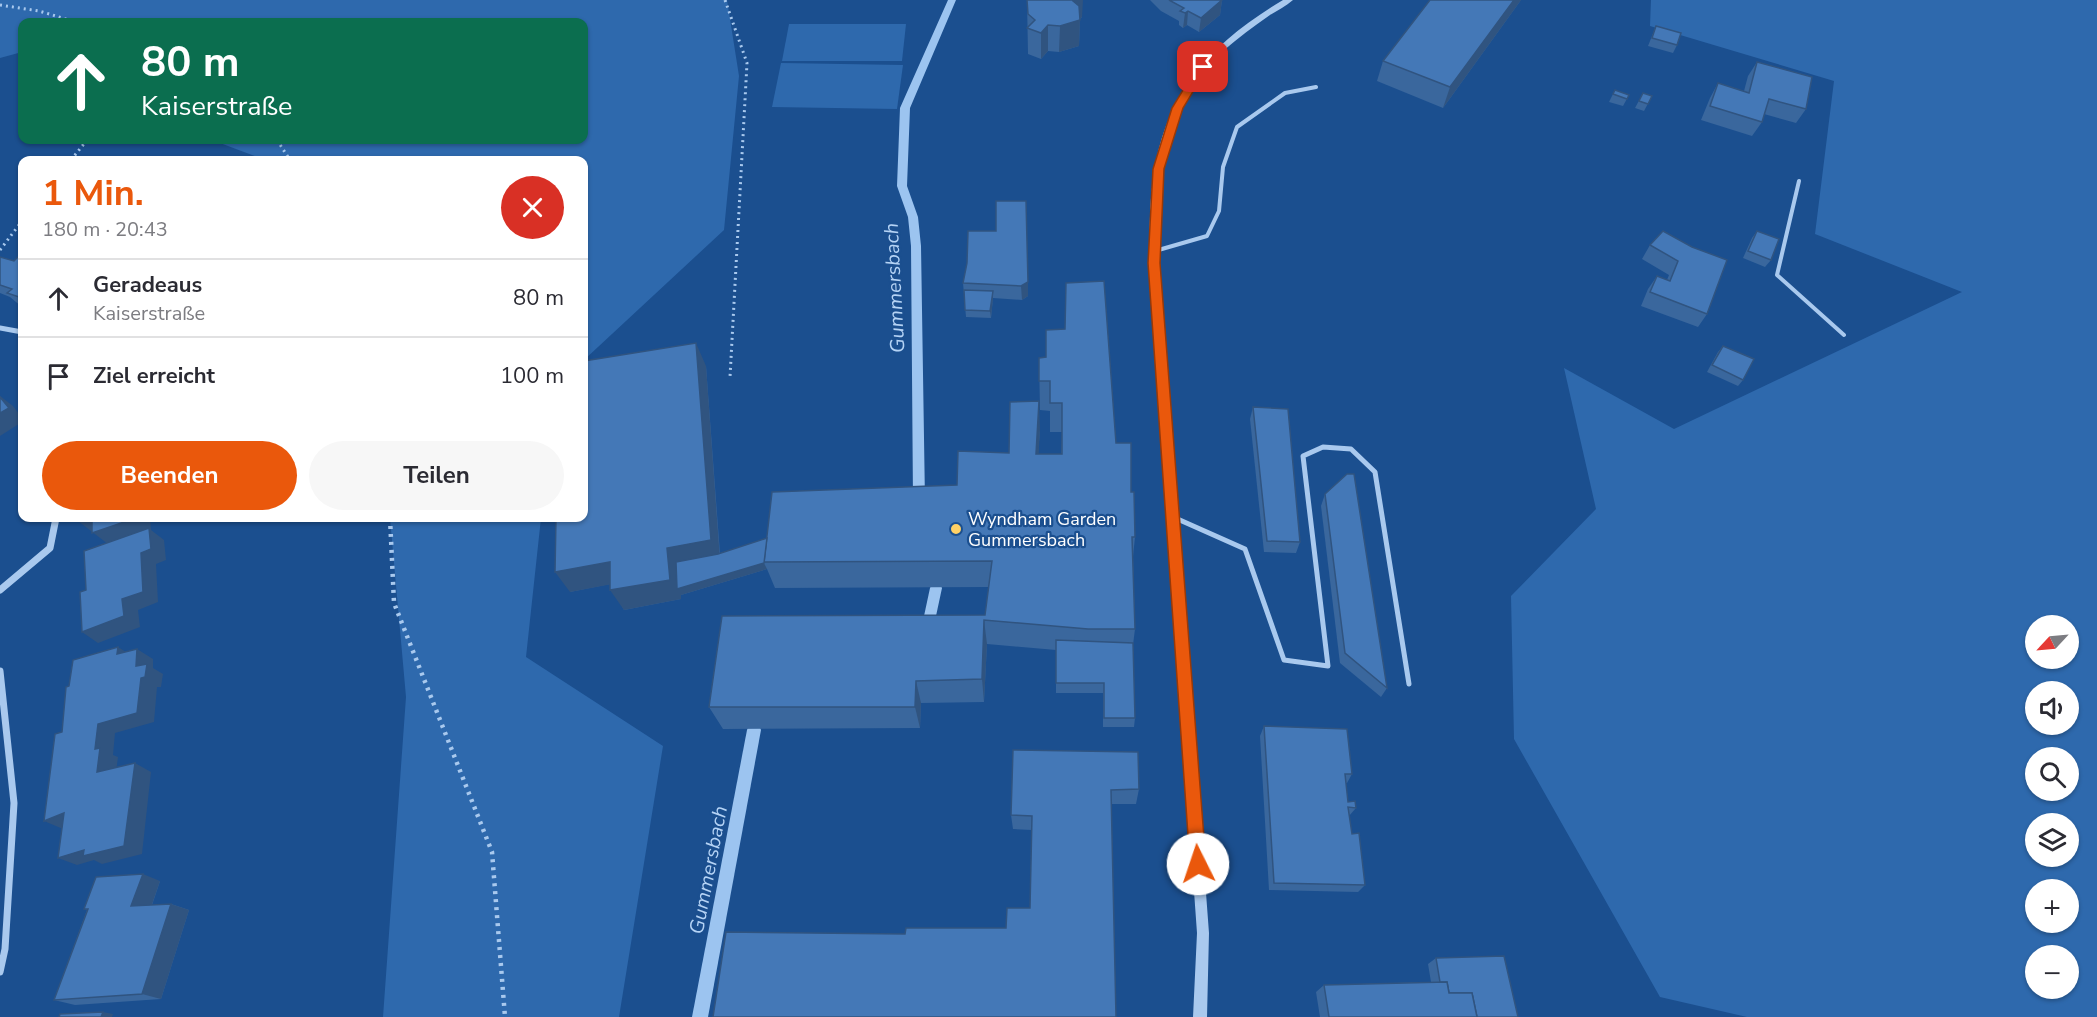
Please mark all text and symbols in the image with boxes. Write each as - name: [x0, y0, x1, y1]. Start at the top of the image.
- text: 80 m: [141, 34, 240, 91]
- pin: [1177, 41, 1228, 92]
- icon: ahead: [42, 42, 120, 120]
- icon: arrive: [1186, 50, 1219, 83]
- text: Kaiserstraße: [141, 88, 292, 125]
- text: 1 Min.: [42, 169, 144, 218]
- button: close: [501, 176, 564, 239]
- text: 180 m · 20:43: [42, 216, 168, 243]
- water label: Gummersbach: [878, 222, 911, 354]
- text: Geradeaus: [93, 270, 202, 300]
- icon: ahead: [42, 282, 75, 315]
- text: 80 m: [513, 283, 564, 313]
- text: Kaiserstraße: [93, 300, 205, 327]
- icon: arrive: [42, 360, 75, 393]
- text: Ziel erreicht: [93, 361, 215, 391]
- text: 100 m: [500, 361, 564, 391]
- button: Beenden: [42, 441, 297, 510]
- button: Teilen: [309, 441, 564, 510]
- place label: Wyndham Garden Gummersbach: [968, 507, 1116, 552]
- marker: Wyndham Garden Gummersbach: [949, 522, 963, 536]
- north arrow: [2025, 615, 2079, 669]
- map controls: [2025, 615, 2079, 999]
- button: sound: [2025, 681, 2079, 735]
- button: search: [2025, 747, 2079, 801]
- water label: Gummersbach: [683, 804, 734, 937]
- button: layers: [2025, 813, 2079, 867]
- position arrow: [1166, 832, 1230, 896]
- button: +: [2025, 879, 2079, 933]
- button: −: [2025, 945, 2079, 999]

